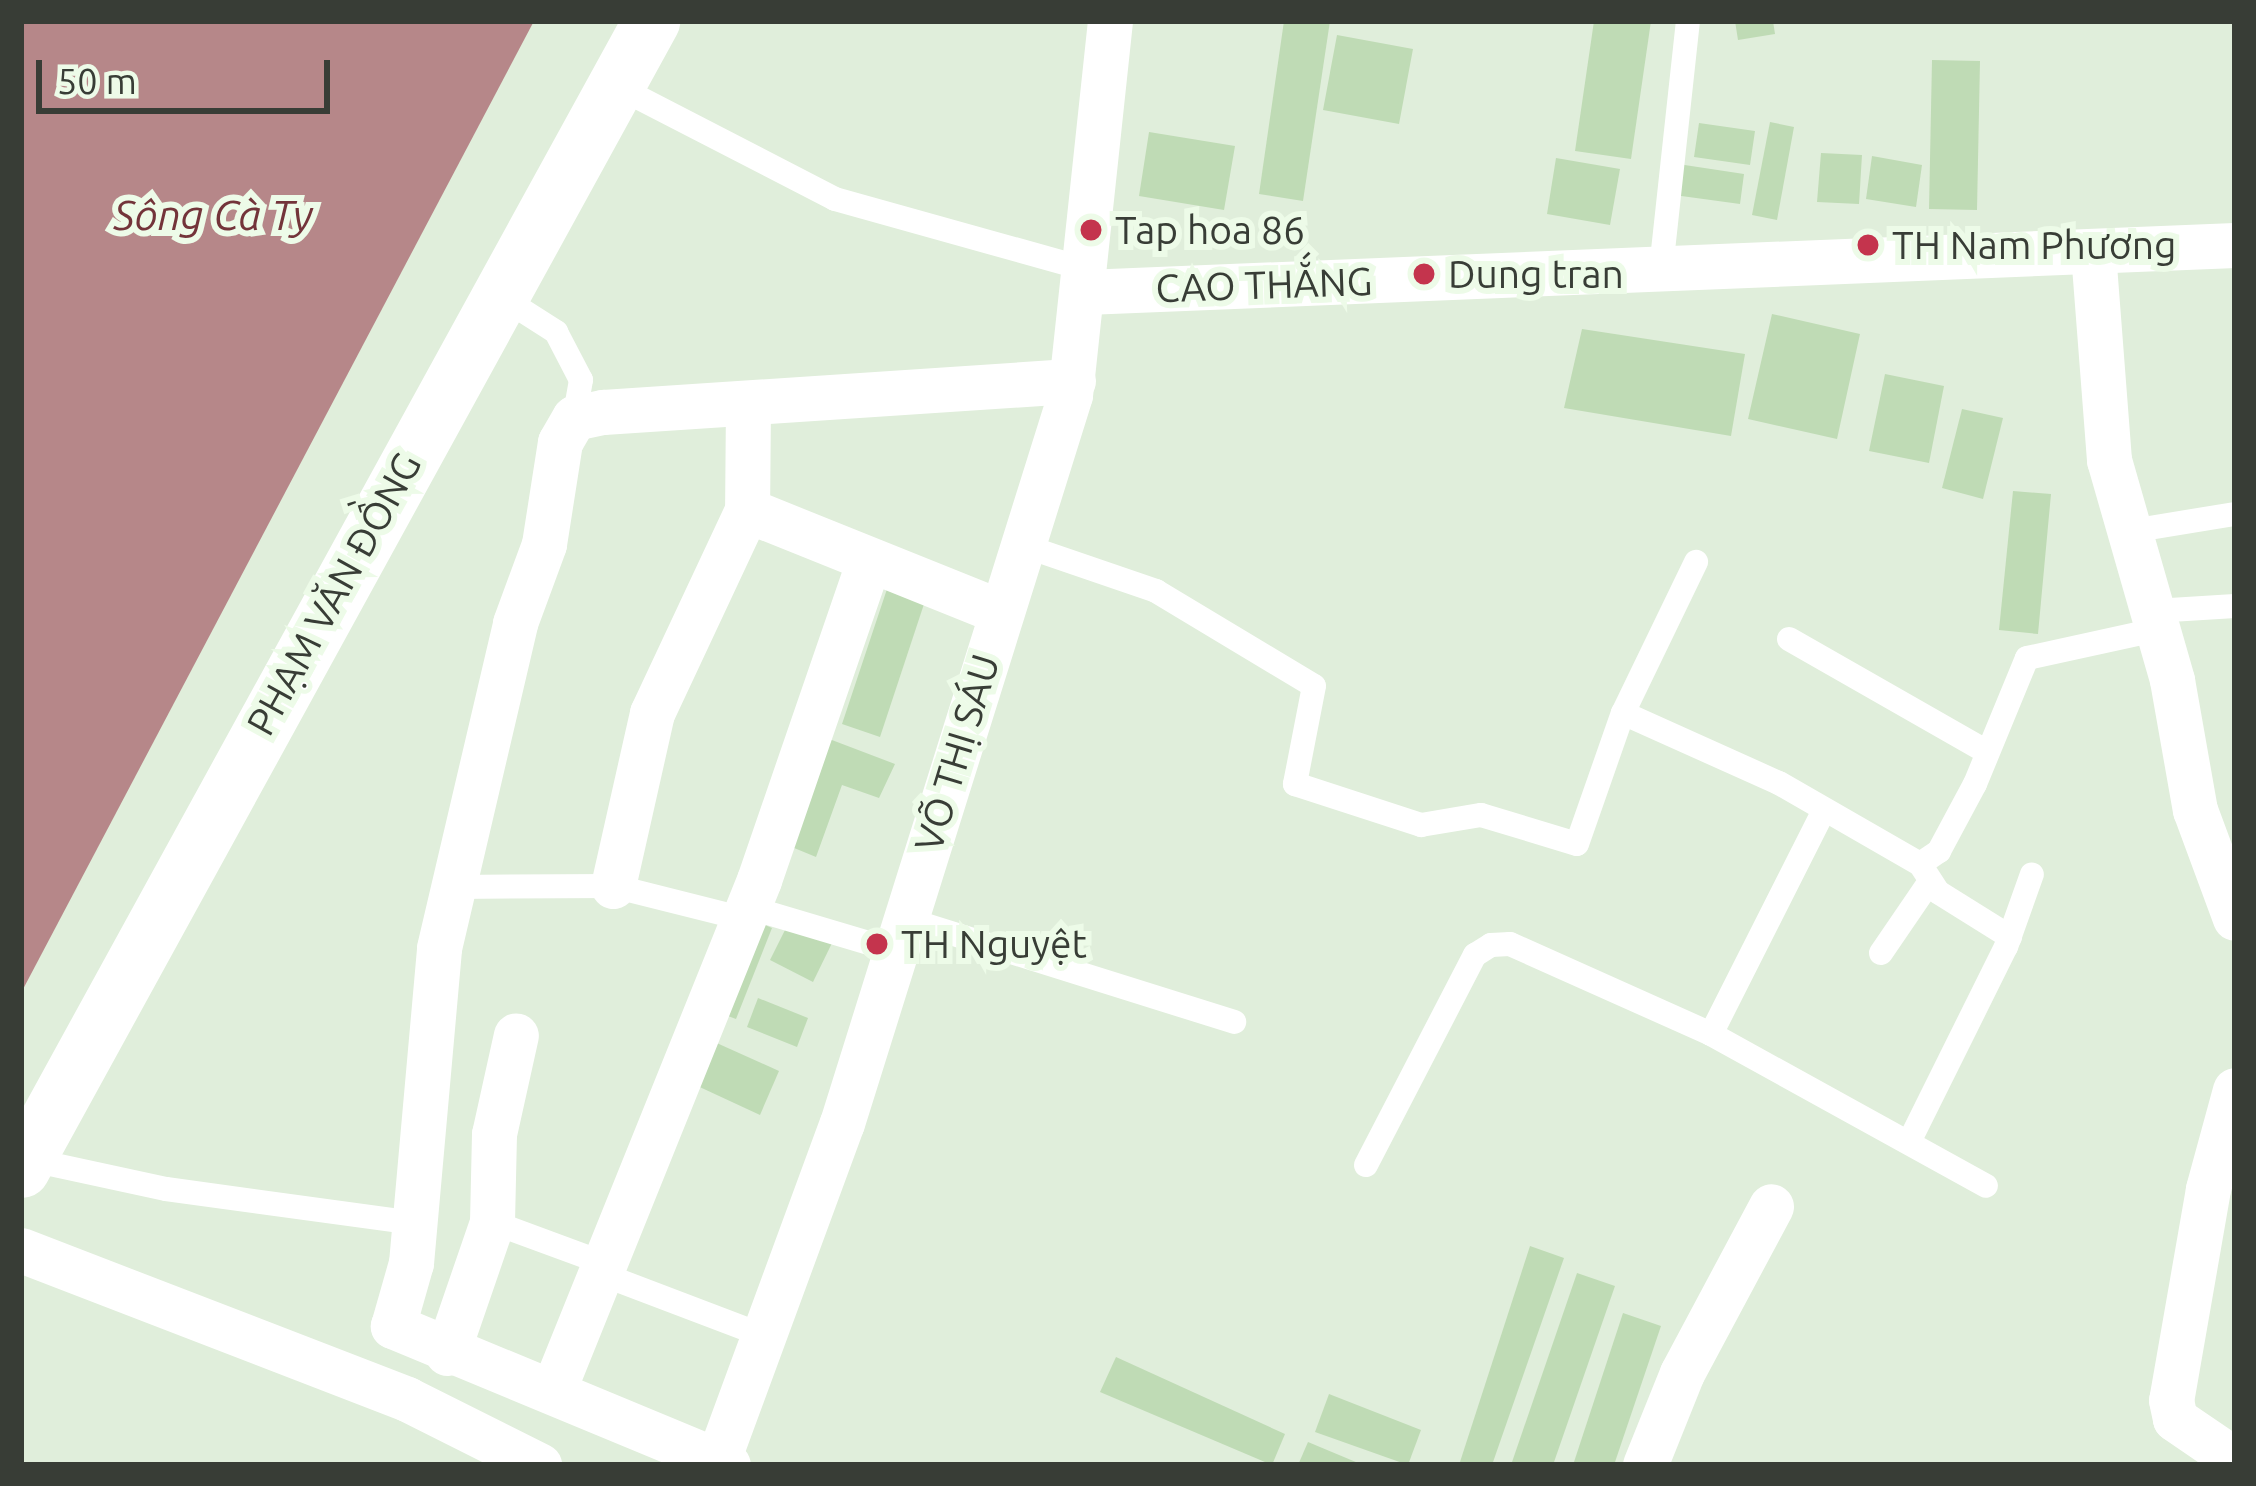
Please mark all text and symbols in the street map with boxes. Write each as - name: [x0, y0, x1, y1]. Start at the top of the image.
- scale bar: [42, 36, 336, 110]
- text: 50 m: [57, 60, 137, 101]
- water label: Sông Cà Ty: [113, 190, 313, 240]
- place label: Tap hoa 86: [1115, 207, 1305, 253]
- marker: Tap hoa 86: [1078, 217, 1104, 243]
- place label: TH Nam Phương: [1892, 222, 2177, 268]
- marker: TH Nam Phương: [1855, 232, 1881, 258]
- place label: Dung tran: [1448, 251, 1624, 297]
- street label: CAO THẮNG: [1155, 258, 1373, 312]
- marker: Dung tran: [1411, 261, 1437, 287]
- street label: PHẠM VĂN ĐỒNG: [237, 445, 431, 743]
- street label: VÕ THỊ SÁU: [905, 649, 1009, 857]
- place label: TH Nguyệt: [901, 921, 1087, 967]
- marker: TH Nguyệt: [864, 931, 890, 957]

